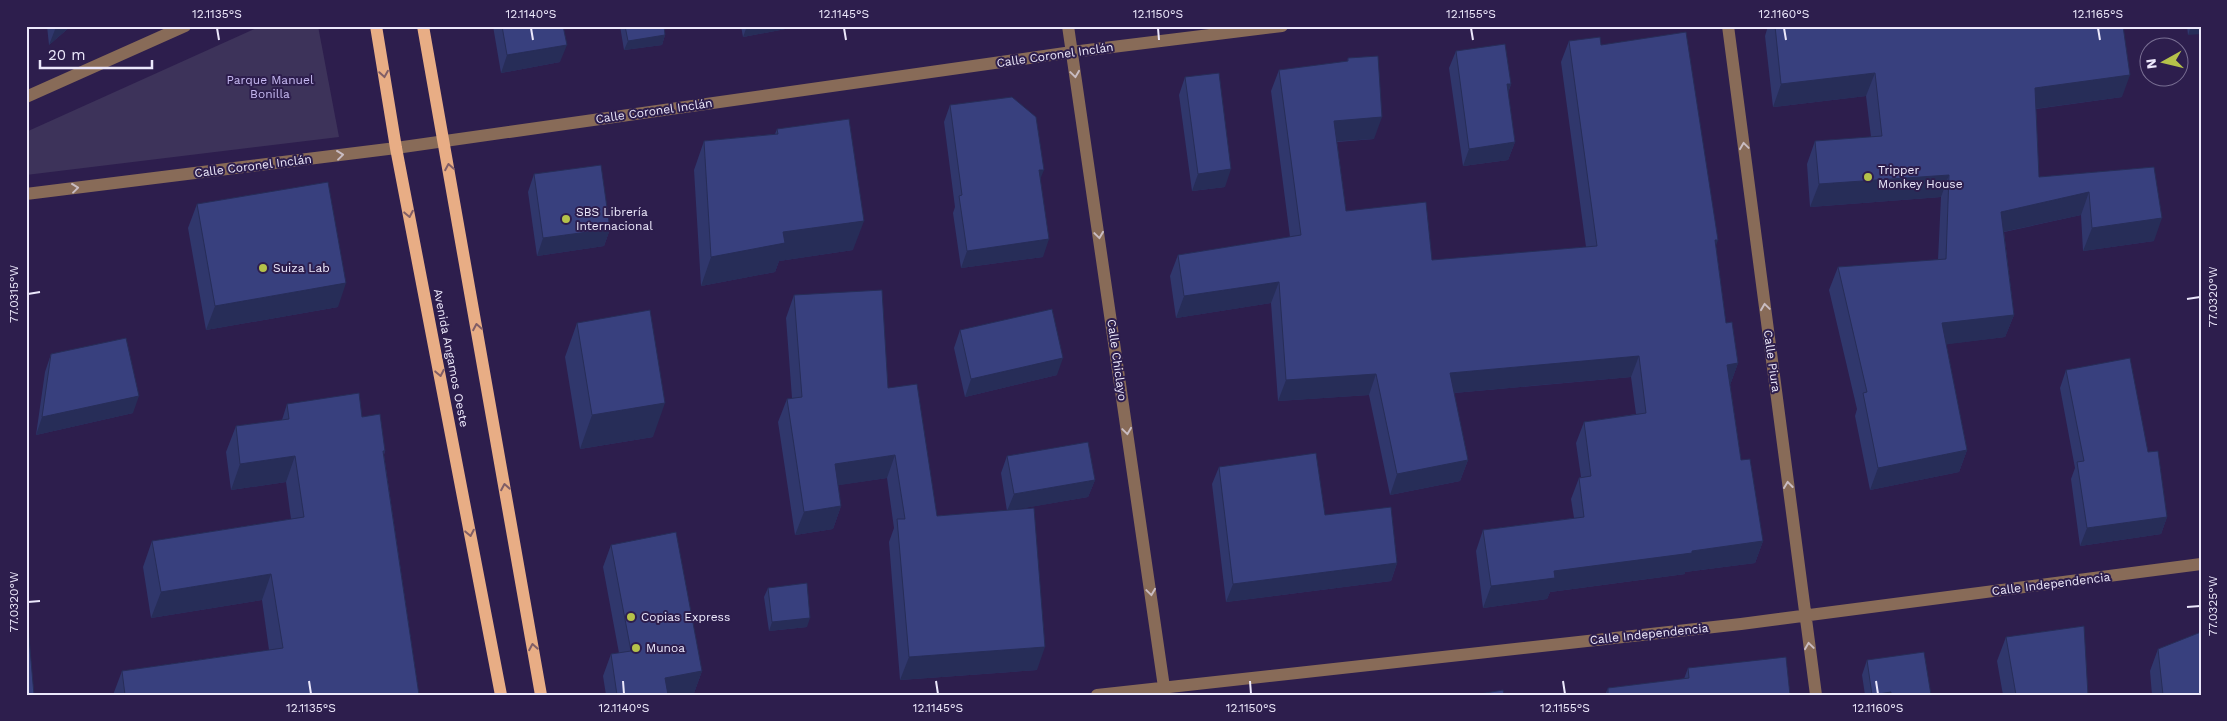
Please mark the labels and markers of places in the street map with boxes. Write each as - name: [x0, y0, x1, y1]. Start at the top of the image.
- place label: Tripper Monkey House: [1878, 163, 1963, 191]
- marker: Tripper Monkey House: [1862, 171, 1874, 183]
- place label: SBS Librería Internacional: [576, 205, 653, 233]
- marker: SBS Librería Internacional: [560, 213, 572, 225]
- place label: Suiza Lab: [273, 261, 330, 275]
- marker: Suiza Lab: [257, 262, 269, 274]
- place label: Copias Express: [641, 610, 730, 624]
- marker: Copias Express: [625, 611, 637, 623]
- place label: Munoa: [646, 641, 685, 655]
- marker: Munoa: [630, 642, 642, 654]

